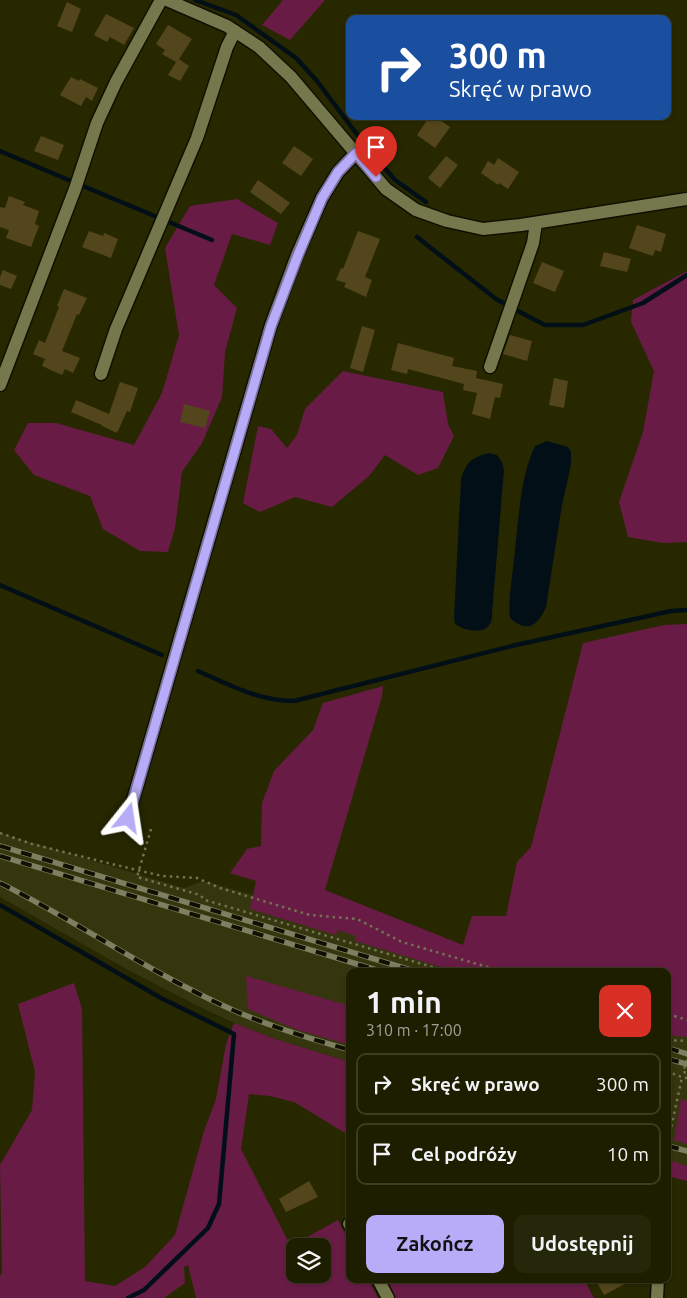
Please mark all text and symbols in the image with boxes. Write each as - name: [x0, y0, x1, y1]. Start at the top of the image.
- icon: right: [366, 35, 431, 100]
- text: 300 m: [449, 35, 547, 75]
- text: Skręć w prawo: [449, 76, 592, 101]
- pin: [355, 126, 397, 177]
- icon: arrive: [362, 133, 390, 161]
- position arrow: [101, 791, 153, 843]
- text: 1 min: [366, 985, 442, 1019]
- button: close: [599, 985, 651, 1037]
- text: 310 m · 17:00: [366, 1021, 462, 1039]
- icon: right: [368, 1070, 396, 1098]
- text: Skręć w prawo: [411, 1073, 540, 1095]
- text: 300 m: [596, 1073, 649, 1095]
- icon: arrive: [368, 1140, 396, 1168]
- text: Cel podróży: [411, 1143, 517, 1165]
- text: 10 m: [607, 1143, 649, 1165]
- button: Zakończ: [366, 1215, 504, 1273]
- button: Udostępnij: [514, 1215, 651, 1273]
- map controls: [286, 1238, 331, 1283]
- button: layers: [286, 1238, 331, 1283]

